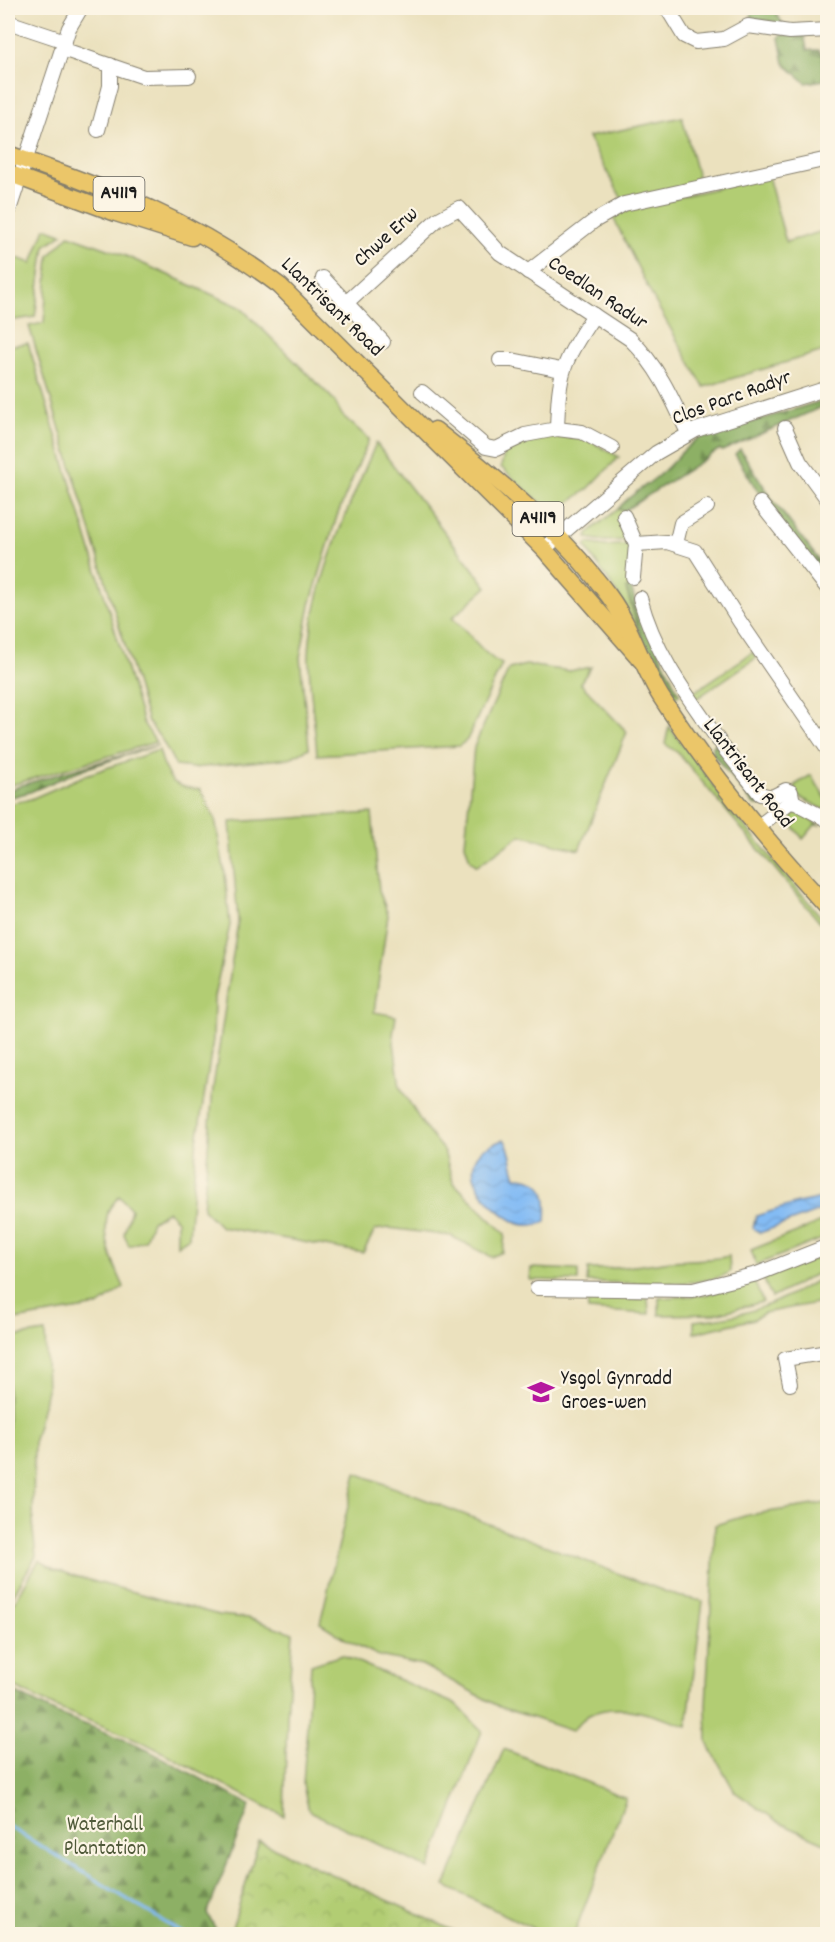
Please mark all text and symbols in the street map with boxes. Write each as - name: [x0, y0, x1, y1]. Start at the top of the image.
- road number: A4119: [94, 177, 144, 211]
- street label: Chwe Erw: [348, 201, 426, 275]
- street label: Coedlan Radur: [541, 249, 653, 339]
- street label: Llantrisant Road: [273, 251, 389, 365]
- street label: Clos Parc Radyr: [668, 363, 796, 434]
- road number: A4119: [512, 502, 564, 536]
- street label: Llantrisant Road: [694, 712, 800, 836]
- place label: Ysgol Gynradd Groes-wen: [561, 1365, 672, 1419]
- school or university icon: Ysgol Gynradd Groes-wen: [526, 1377, 556, 1407]
- park label: Waterhall Plantation: [64, 1811, 146, 1865]

